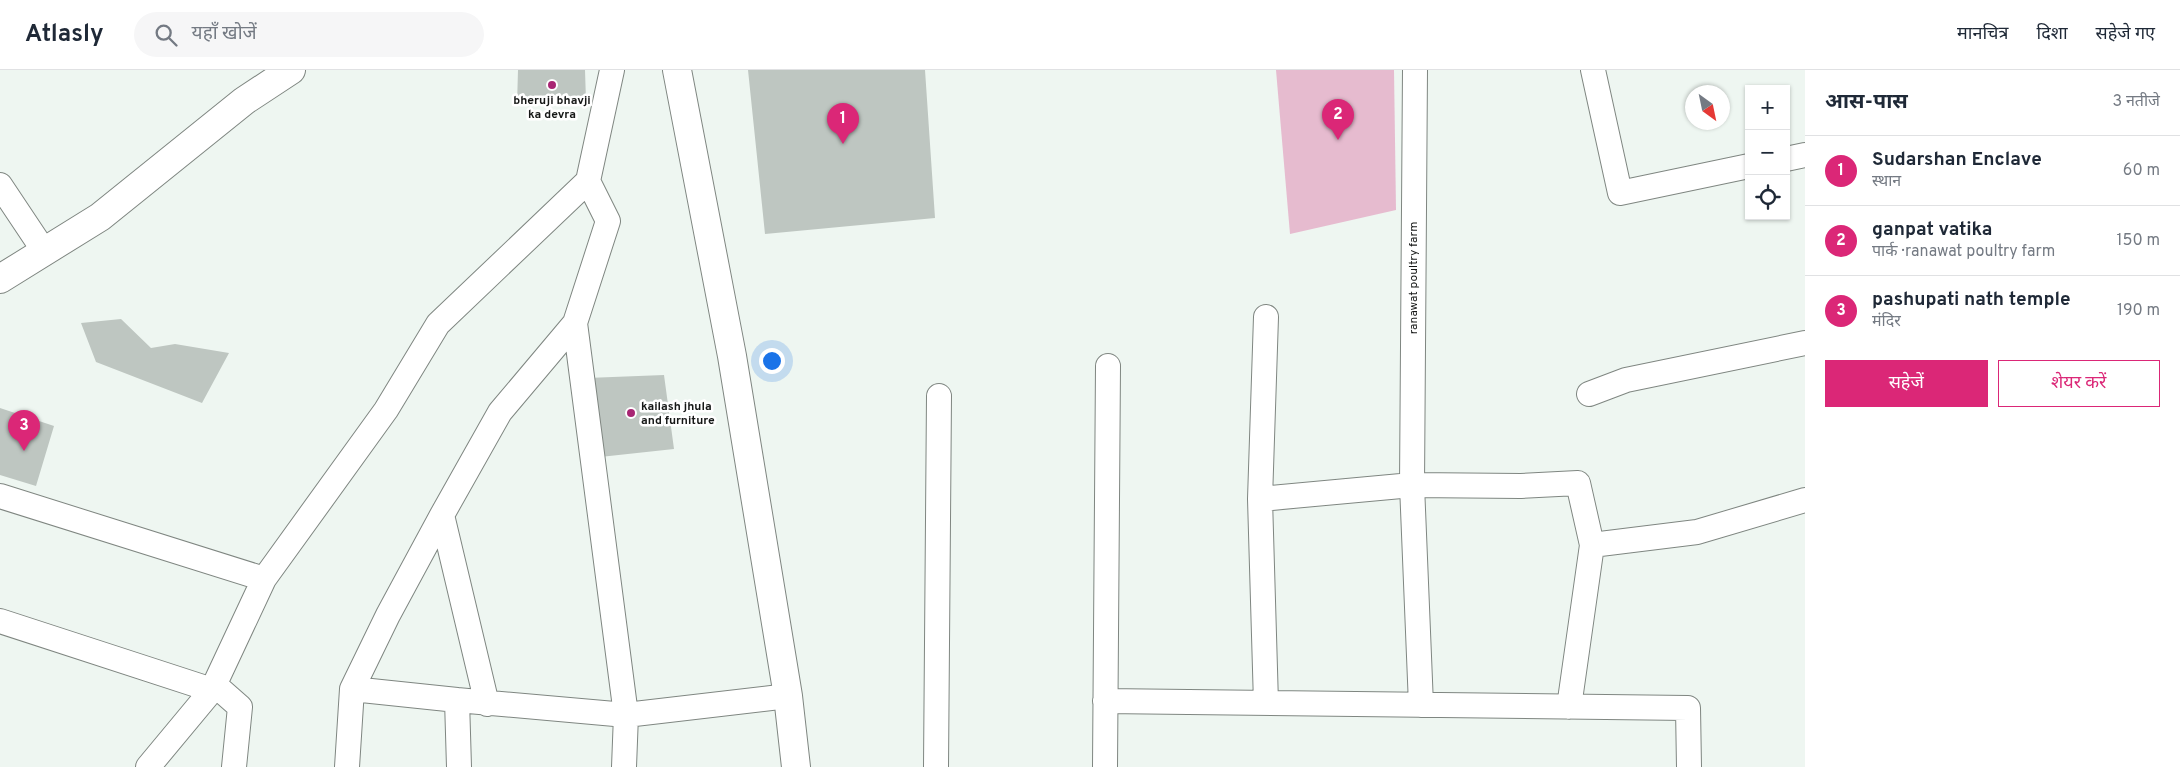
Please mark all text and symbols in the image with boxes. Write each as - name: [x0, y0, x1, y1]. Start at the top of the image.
- search box: [134, 12, 484, 57]
- text: Atlasly: [25, 20, 104, 50]
- icon: search: [152, 21, 180, 49]
- text: यहाँ खोजें: [192, 22, 257, 46]
- text: मानचित्र: [1957, 23, 2008, 46]
- text: दिशा: [2036, 23, 2068, 46]
- text: सहेजे गए: [2096, 23, 2155, 46]
- marker: bheruji bhavji ka devra: [546, 79, 558, 91]
- north arrow: [1685, 85, 1730, 130]
- map controls: [1745, 85, 1790, 220]
- button: +: [1745, 85, 1790, 130]
- text: आस-पास: [1825, 89, 1908, 116]
- text: 3 नतीजे: [2113, 92, 2160, 112]
- place label: bheruji bhavji ka devra: [513, 93, 591, 123]
- pin: 2: [1322, 99, 1354, 140]
- pin: 1: [827, 103, 859, 144]
- button: −: [1745, 130, 1790, 175]
- text: Sudarshan Enclave: [1872, 148, 2042, 172]
- text: 1: [1838, 161, 1844, 181]
- text: 60 m: [2123, 161, 2160, 181]
- text: स्थान: [1872, 172, 1901, 192]
- button: locate: [1745, 175, 1790, 220]
- text: ganpat vatika: [1872, 218, 1992, 242]
- street label: ranawat poultry farm: [1406, 222, 1422, 334]
- text: 2: [1836, 231, 1846, 251]
- text: 150 m: [2117, 231, 2160, 251]
- text: पार्क · ranawat poultry farm: [1872, 242, 2055, 262]
- text: pashupati nath temple: [1872, 288, 2071, 312]
- text: 3: [1836, 301, 1846, 321]
- text: 190 m: [2117, 301, 2160, 321]
- text: मंदिर: [1872, 312, 1901, 332]
- your location: [759, 348, 785, 374]
- button: सहेजें: [1825, 360, 1988, 407]
- button: शेयर करें: [1998, 360, 2160, 407]
- place label: kailash jhula and furniture: [641, 399, 715, 429]
- marker: kailash jhula and furniture: [625, 407, 637, 419]
- pin: 3: [8, 410, 40, 451]

